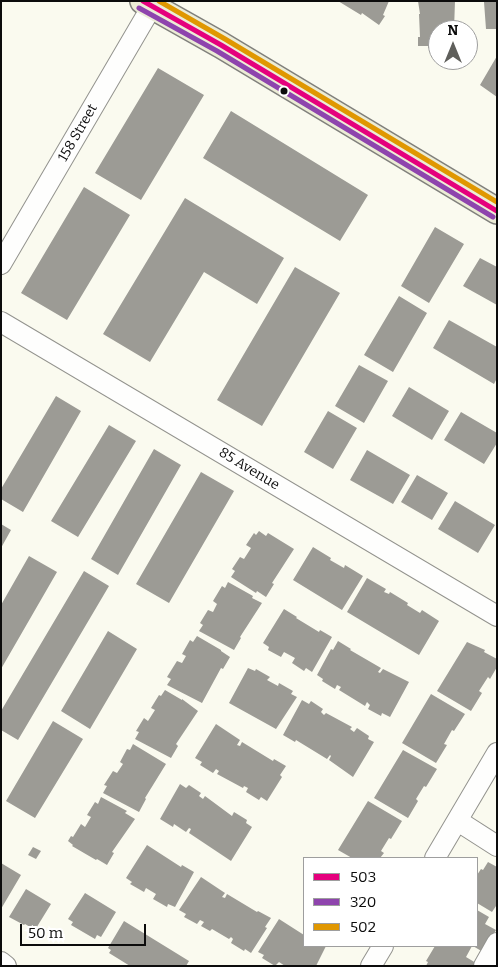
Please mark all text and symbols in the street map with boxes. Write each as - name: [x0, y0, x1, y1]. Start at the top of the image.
- north arrow: [428, 20, 478, 70]
- text: N: [448, 22, 458, 39]
- unlabelled marker: [279, 86, 289, 96]
- street label: 158 Street: [55, 101, 101, 165]
- street label: 85 Avenue: [216, 444, 282, 494]
- legend: [303, 857, 478, 947]
- text: 503: [350, 868, 376, 886]
- text: 320: [350, 893, 376, 911]
- scale bar: [22, 914, 149, 946]
- text: 502: [350, 918, 376, 936]
- text: 50 m: [28, 924, 63, 942]

